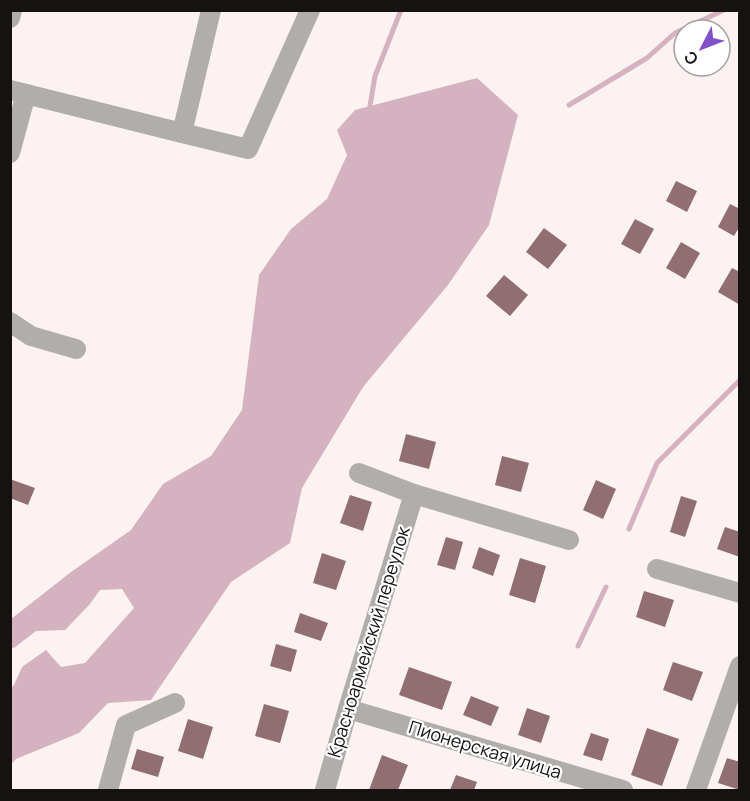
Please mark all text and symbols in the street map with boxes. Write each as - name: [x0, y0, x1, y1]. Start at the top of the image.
- north arrow: [672, 18, 732, 78]
- text: С: [679, 46, 703, 70]
- street label: Красноармейский переулок: [321, 522, 415, 760]
- street label: Пионерская улица: [406, 714, 565, 784]

